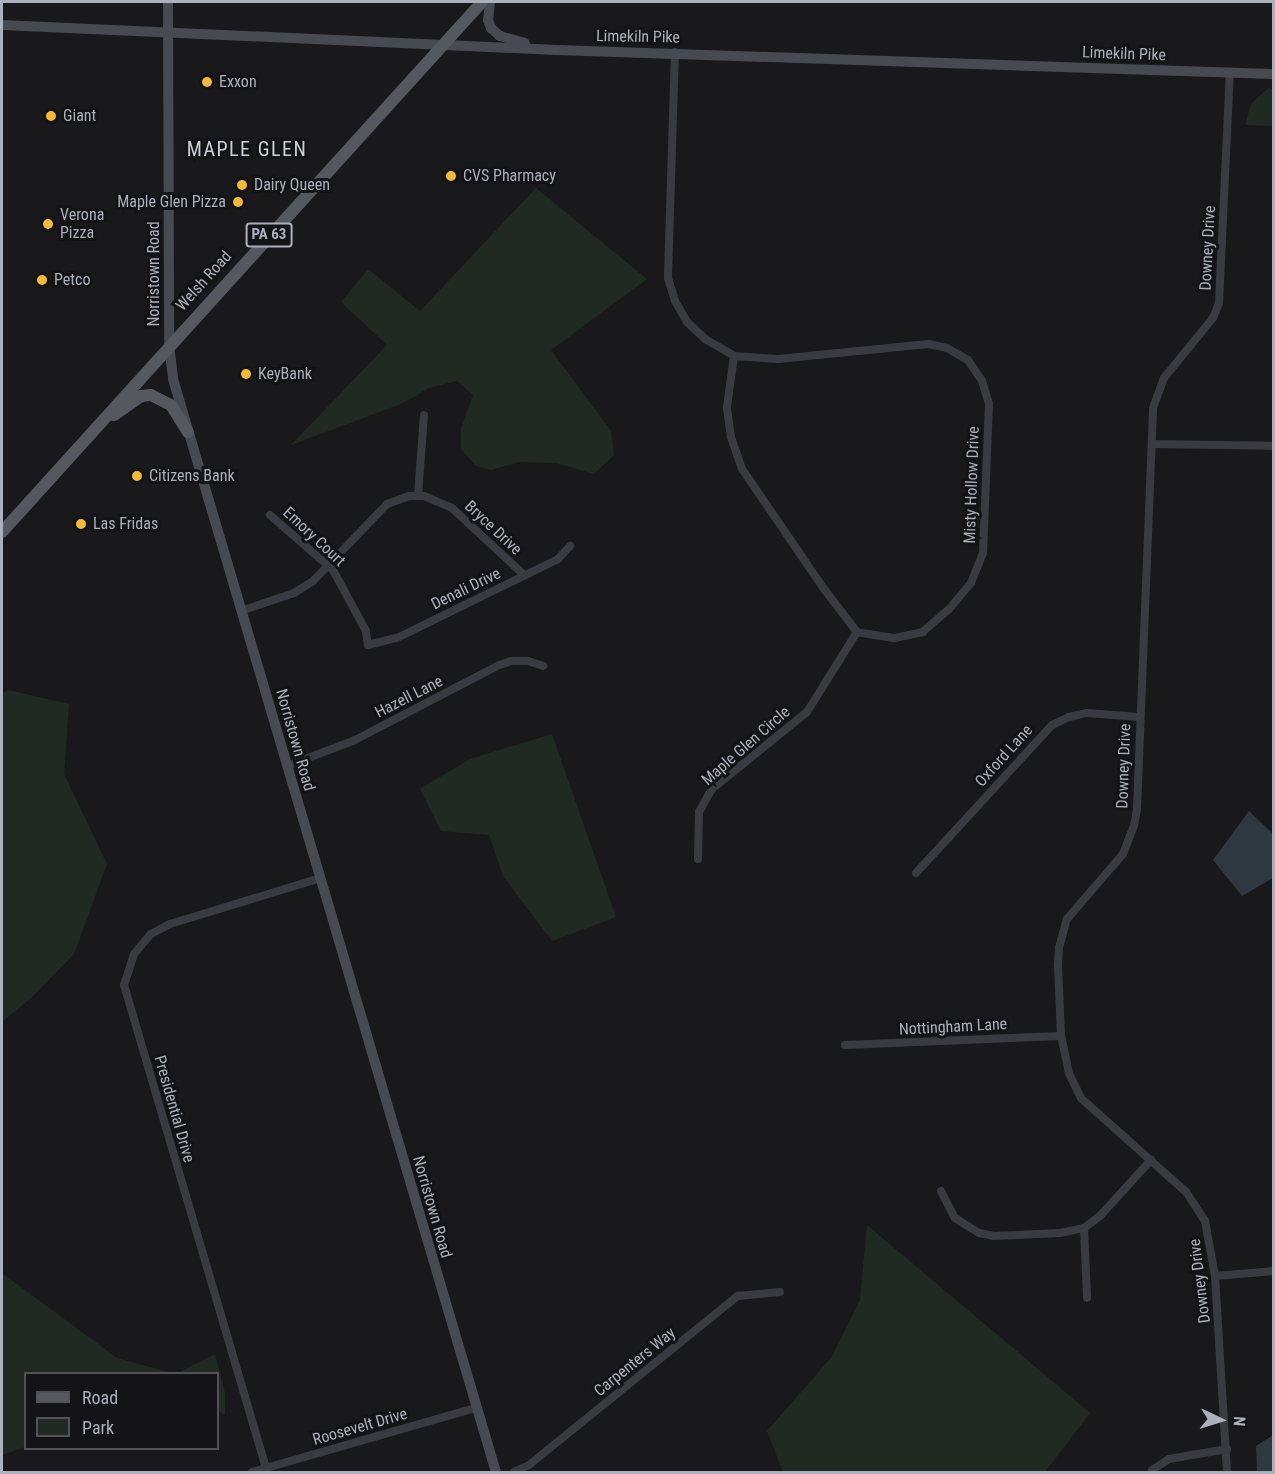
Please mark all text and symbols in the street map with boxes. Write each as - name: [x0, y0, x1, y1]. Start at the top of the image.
- street label: Limekiln Pike: [596, 27, 680, 47]
- street label: Limekiln Pike: [1082, 43, 1166, 65]
- place label: Exxon: [219, 72, 257, 92]
- marker: Exxon: [200, 75, 214, 89]
- place label: Giant: [63, 106, 96, 126]
- marker: Giant: [44, 109, 58, 123]
- district label: MAPLE GLEN: [187, 137, 307, 161]
- place label: CVS Pharmacy: [463, 166, 556, 186]
- marker: CVS Pharmacy: [444, 169, 458, 183]
- place label: Dairy Queen: [254, 175, 330, 195]
- marker: Dairy Queen: [235, 178, 249, 192]
- place label: Maple Glen Pizza: [117, 192, 226, 212]
- marker: Maple Glen Pizza: [231, 195, 245, 209]
- place label: Verona Pizza: [60, 205, 104, 243]
- street label: Downey Drive: [1196, 205, 1220, 291]
- marker: Verona Pizza: [41, 217, 55, 231]
- street label: Norristown Road: [144, 221, 164, 327]
- road number: PA 63: [245, 223, 293, 247]
- street label: Welsh Road: [172, 247, 236, 315]
- place label: Petco: [54, 270, 90, 290]
- marker: Petco: [35, 273, 49, 287]
- place label: KeyBank: [258, 364, 312, 384]
- marker: KeyBank: [239, 367, 253, 381]
- street label: Misty Hollow Drive: [960, 426, 984, 544]
- place label: Citizens Bank: [149, 466, 235, 486]
- marker: Citizens Bank: [130, 469, 144, 483]
- street label: Bryce Drive: [461, 497, 525, 559]
- street label: Emory Court: [279, 503, 349, 571]
- place label: Las Fridas: [93, 514, 158, 534]
- marker: Las Fridas: [74, 517, 88, 531]
- street label: Denali Drive: [428, 564, 504, 614]
- street label: Hazell Lane: [372, 672, 446, 722]
- street label: Norristown Road: [271, 687, 319, 793]
- street label: Maple Glen Circle: [698, 702, 794, 790]
- street label: Oxford Lane: [971, 721, 1037, 791]
- street label: Downey Drive: [1113, 723, 1135, 809]
- street label: Nottingham Lane: [898, 1015, 1008, 1039]
- street label: Presidential Drive: [150, 1053, 198, 1165]
- street label: Norristown Road: [408, 1154, 456, 1260]
- street label: Downey Drive: [1185, 1238, 1215, 1324]
- street label: Carpenters Way: [591, 1323, 679, 1401]
- legend: [24, 1372, 219, 1450]
- text: Road: [82, 1387, 118, 1408]
- north arrow: [1191, 1390, 1251, 1450]
- street label: Roosevelt Drive: [310, 1404, 410, 1450]
- text: N: [1230, 1416, 1249, 1427]
- text: Park: [82, 1417, 114, 1438]

